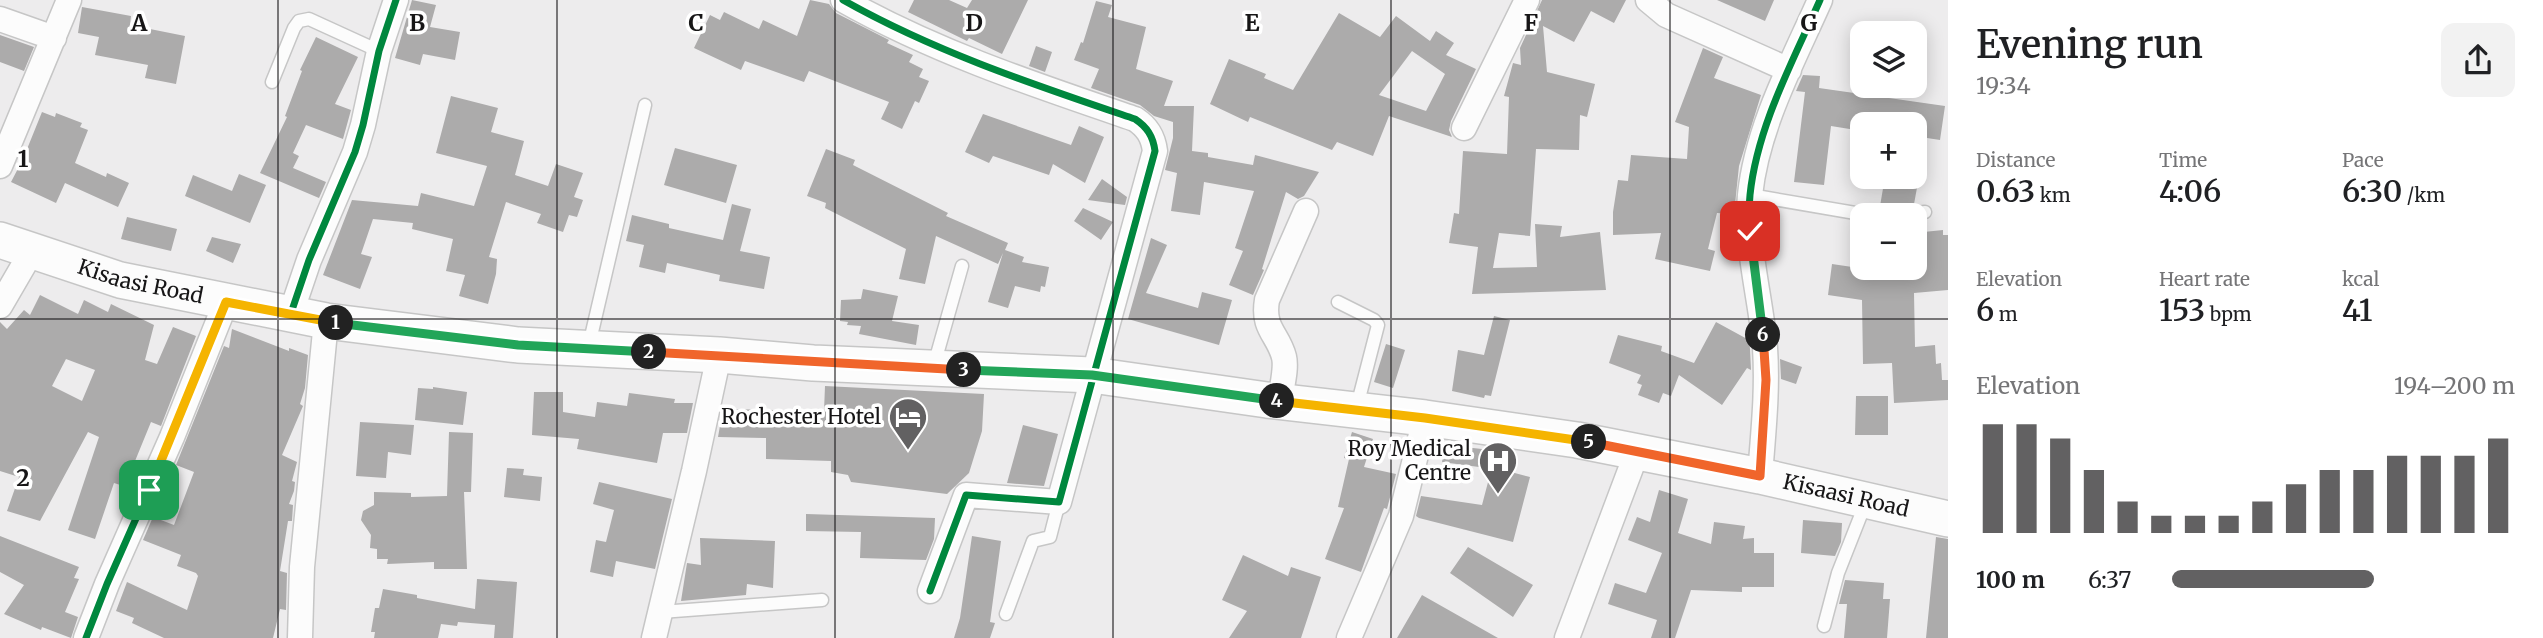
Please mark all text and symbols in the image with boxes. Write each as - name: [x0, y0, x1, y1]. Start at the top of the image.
- text: A: [130, 8, 148, 37]
- text: B: [409, 8, 425, 37]
- text: C: [688, 8, 704, 37]
- text: D: [965, 8, 983, 37]
- text: E: [1244, 8, 1260, 37]
- text: F: [1524, 8, 1538, 37]
- text: G: [1801, 8, 1818, 37]
- map controls: [1850, 21, 1927, 280]
- button: layers: [1850, 21, 1927, 98]
- text: Evening run: [1976, 21, 2203, 68]
- button: share: [2441, 23, 2515, 97]
- text: 19:34: [1976, 71, 2031, 100]
- button: +: [1850, 112, 1927, 189]
- text: 1: [18, 144, 29, 173]
- text: Distance: [1976, 148, 2055, 172]
- text: Time: [2159, 148, 2207, 172]
- text: Pace: [2342, 148, 2384, 172]
- text: 0.63: [1976, 172, 2035, 210]
- text: 4:06: [2159, 172, 2221, 210]
- text: 6:30: [2342, 172, 2402, 210]
- text: km: [2035, 183, 2071, 207]
- text: /km: [2402, 183, 2445, 207]
- pin: [1720, 201, 1780, 261]
- button: −: [1850, 203, 1927, 280]
- icon: check: [1731, 212, 1769, 250]
- street label: Kisaasi Road: [74, 253, 206, 309]
- text: Elevation: [1976, 267, 2062, 291]
- text: Heart rate: [2159, 267, 2250, 291]
- text: kcal: [2342, 267, 2379, 291]
- text: 6: [1976, 291, 1994, 329]
- text: 153: [2159, 291, 2205, 329]
- text: 41: [2342, 291, 2372, 329]
- text: m: [1994, 302, 2018, 326]
- text: bpm: [2205, 302, 2252, 326]
- pin: 1: [318, 306, 354, 340]
- text: 1: [331, 310, 340, 334]
- pin: 6: [1746, 318, 1780, 352]
- text: 6: [1757, 322, 1768, 346]
- pin: 2: [632, 334, 666, 370]
- text: 2: [643, 339, 654, 363]
- pin: 3: [946, 352, 982, 388]
- text: 3: [958, 357, 969, 381]
- text: Elevation: [1976, 371, 2080, 400]
- text: 194–200 m: [2394, 371, 2515, 400]
- pin: 4: [1260, 384, 1294, 418]
- text: 4: [1270, 388, 1283, 412]
- hotel icon: Rochester Hotel: [887, 396, 929, 451]
- place label: Rochester Hotel: [721, 403, 881, 430]
- pin: 5: [1572, 424, 1606, 460]
- text: 5: [1583, 429, 1594, 453]
- place label: Roy Medical Centre: [1348, 435, 1471, 486]
- hospital icon: Roy Medical Centre: [1477, 440, 1519, 495]
- pin: [119, 460, 179, 520]
- text: 2: [16, 463, 30, 492]
- street label: Kisaasi Road: [1781, 468, 1912, 523]
- icon: arrive: [130, 471, 168, 509]
- text: 100 m: [1976, 565, 2045, 594]
- text: 6:37: [2088, 565, 2131, 594]

